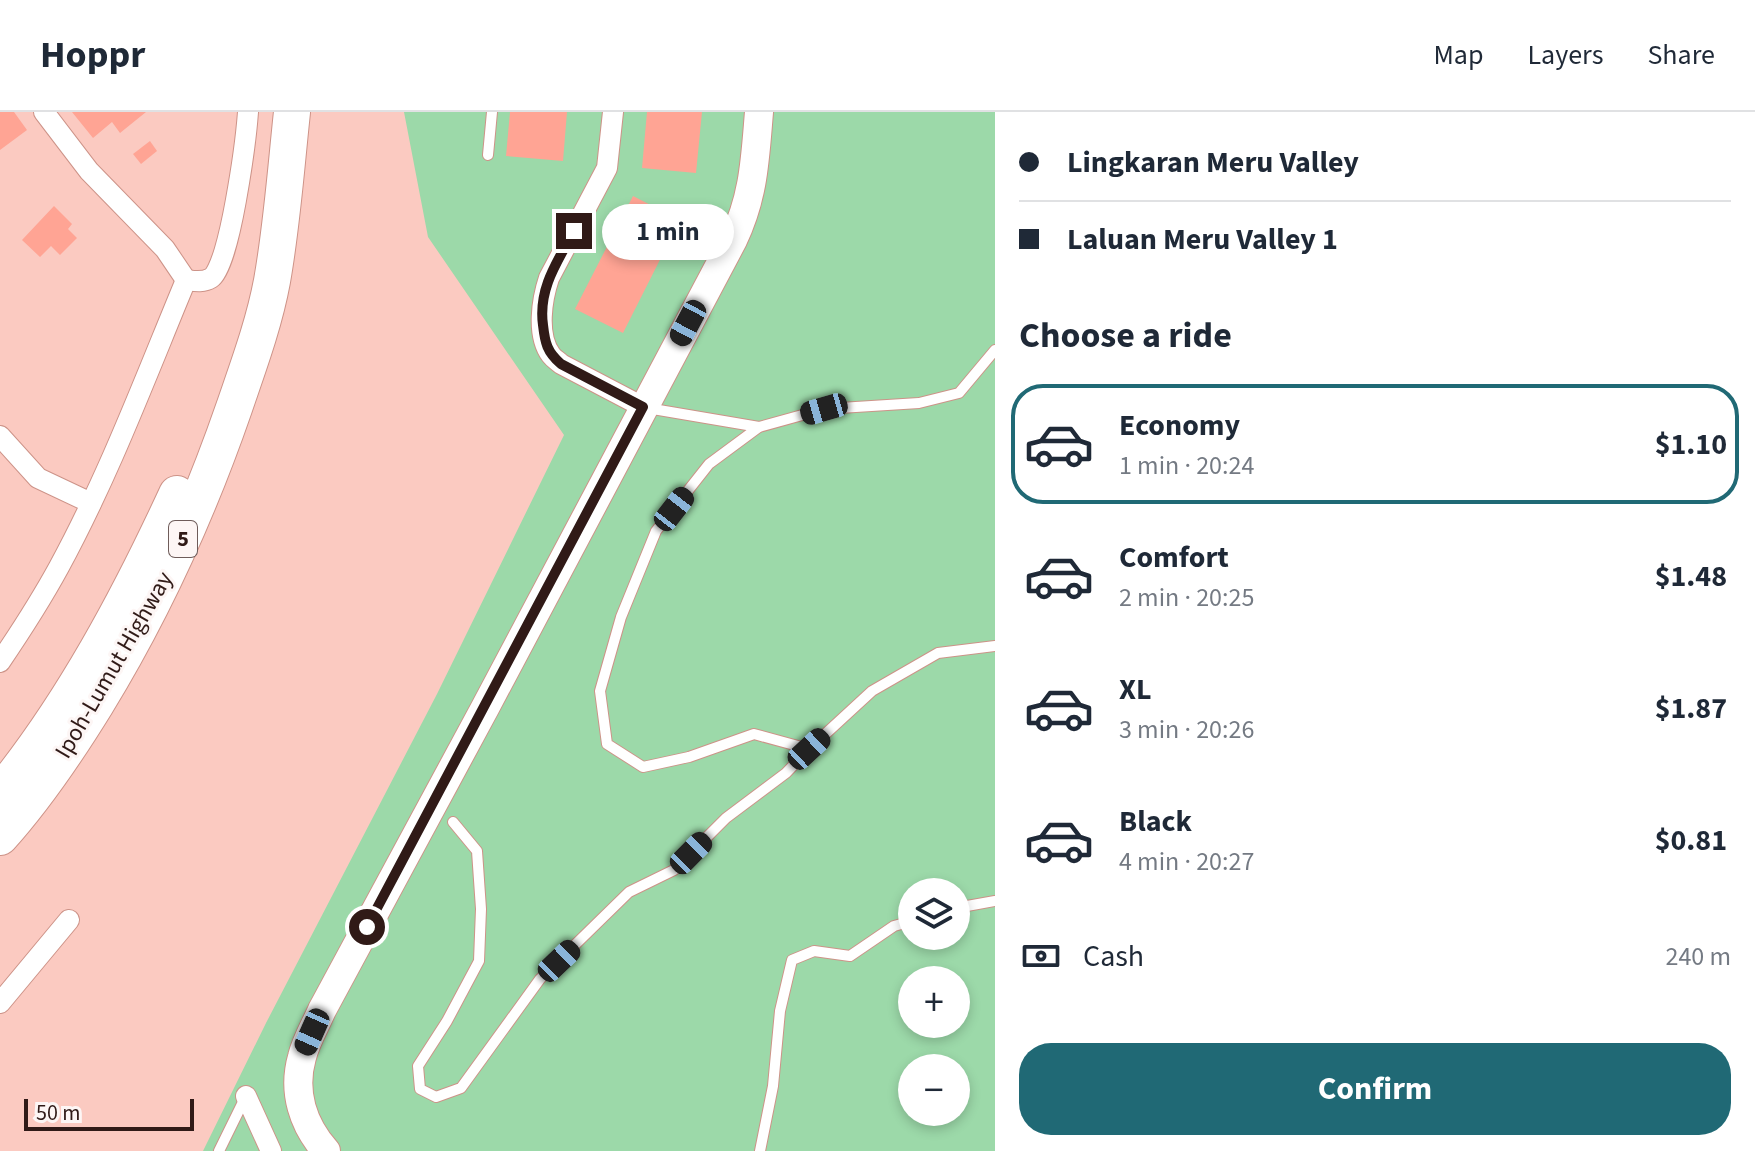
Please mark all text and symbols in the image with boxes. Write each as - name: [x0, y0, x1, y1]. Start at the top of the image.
- text: Hoppr: [40, 28, 145, 82]
- text: Map: [1433, 35, 1483, 75]
- text: Layers: [1527, 35, 1603, 75]
- text: Share: [1647, 35, 1715, 75]
- text: Lingkaran Meru Valley: [1067, 141, 1359, 184]
- callout: 1 min: [602, 203, 734, 259]
- route end: [556, 213, 592, 249]
- text: 1 min: [636, 213, 700, 250]
- text: Laluan Meru Valley 1: [1067, 218, 1338, 261]
- car: [666, 296, 710, 350]
- text: Choose a ride: [1019, 310, 1232, 361]
- car: [798, 391, 850, 427]
- text: Economy: [1119, 404, 1240, 447]
- icon: car: [1023, 408, 1095, 480]
- text: $1.10: [1655, 423, 1727, 466]
- text: 1 min · 20:24: [1119, 447, 1254, 484]
- car: [650, 483, 698, 535]
- road number: 5: [169, 521, 197, 557]
- text: Comfort: [1119, 536, 1229, 579]
- icon: car: [1023, 540, 1095, 612]
- text: $1.48: [1655, 555, 1727, 598]
- street label: Ipoh-Lumut Highway: [46, 565, 182, 765]
- text: 2 min · 20:25: [1119, 579, 1254, 616]
- text: XL: [1119, 668, 1152, 711]
- icon: car: [1023, 672, 1095, 744]
- text: $1.87: [1655, 687, 1727, 730]
- text: 3 min · 20:26: [1119, 711, 1254, 748]
- car: [783, 724, 835, 774]
- text: Black: [1119, 800, 1192, 843]
- icon: car: [1023, 804, 1095, 876]
- text: $0.81: [1655, 819, 1727, 862]
- car: [666, 828, 716, 878]
- text: 4 min · 20:27: [1119, 843, 1254, 880]
- map controls: [898, 878, 970, 1126]
- button: layers: [898, 878, 970, 950]
- route start: [349, 909, 385, 945]
- icon: cash: [1019, 934, 1063, 978]
- text: Cash: [1083, 935, 1144, 978]
- car: [533, 936, 585, 986]
- text: 240 m: [1665, 938, 1731, 975]
- button: +: [898, 966, 970, 1038]
- car: [291, 1005, 333, 1059]
- button: Confirm: [1019, 1043, 1731, 1135]
- button: −: [898, 1054, 970, 1126]
- scale bar: [24, 1095, 194, 1131]
- text: 50 m: [36, 1097, 81, 1129]

